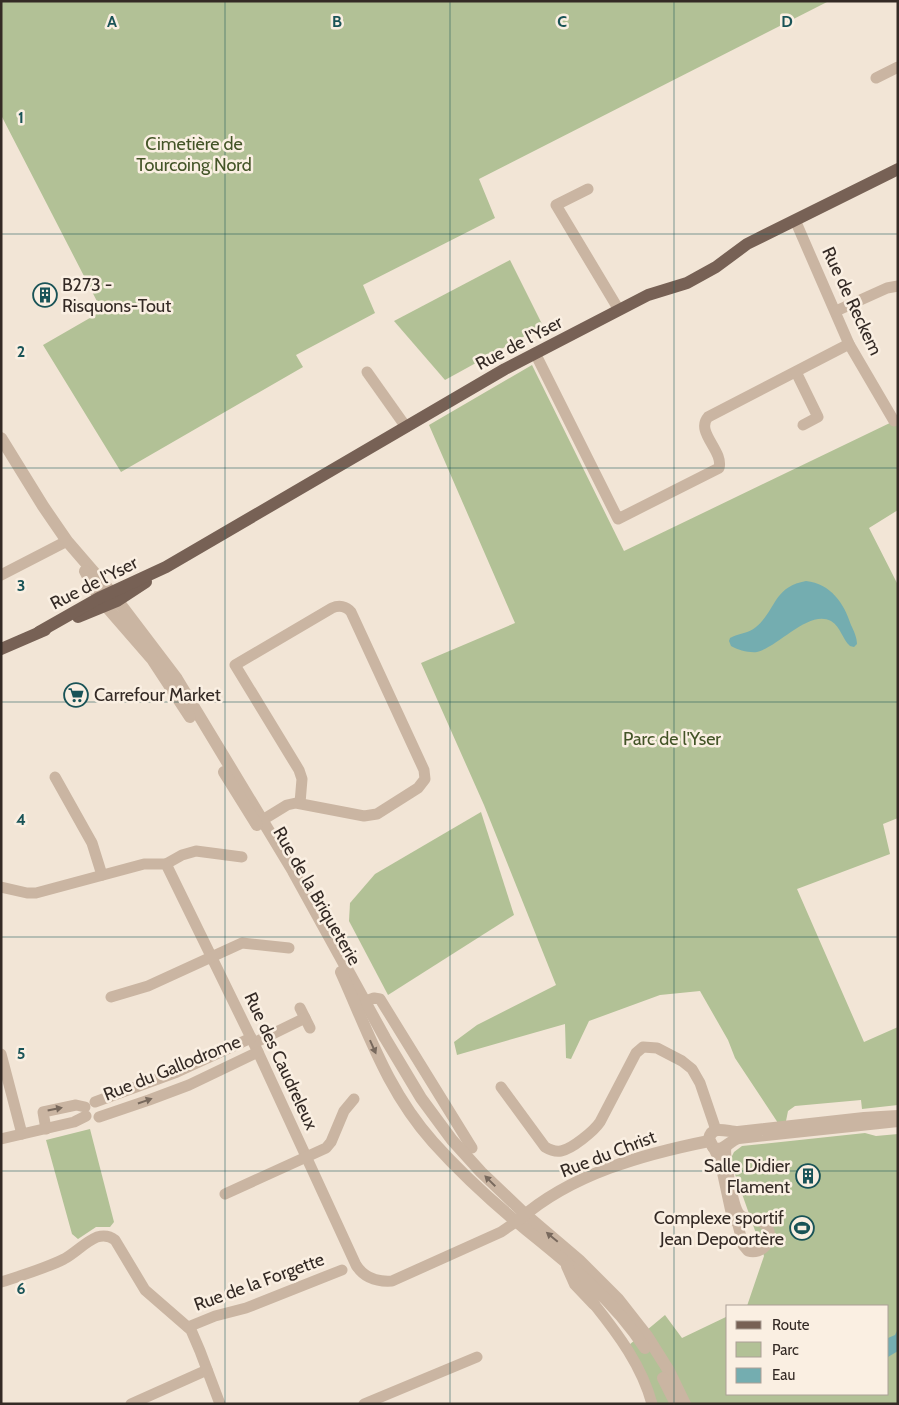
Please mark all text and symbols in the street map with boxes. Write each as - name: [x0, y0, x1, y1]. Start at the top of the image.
- text: A: [107, 12, 117, 31]
- text: B: [332, 12, 342, 31]
- text: C: [557, 12, 567, 31]
- text: D: [781, 12, 793, 31]
- text: 1: [18, 108, 24, 127]
- park label: Cimetière de Tourcoing Nord: [136, 133, 252, 176]
- street label: Rue de Reckem: [817, 243, 887, 359]
- place label: B273 - Risquons-Tout: [62, 274, 171, 317]
- building icon: B273 - Risquons-Tout: [32, 282, 58, 308]
- street label: Rue de l'Yser: [472, 311, 566, 375]
- text: 2: [17, 342, 25, 361]
- street label: Rue de l'Yser: [47, 551, 142, 614]
- text: 3: [17, 576, 25, 595]
- supermarket icon: Carrefour Market: [63, 682, 89, 708]
- place label: Carrefour Market: [94, 684, 221, 706]
- park label: Parc de l'Yser: [623, 728, 721, 750]
- text: 4: [16, 810, 26, 829]
- street label: Rue de la Briqueterie: [268, 823, 366, 969]
- street label: Rue des Caudreleux: [240, 989, 323, 1134]
- street label: Rue du Gallodrome: [100, 1030, 244, 1106]
- one-way arrow: [369, 1040, 377, 1054]
- text: 5: [17, 1044, 25, 1063]
- one-way arrow: [138, 1097, 153, 1105]
- one-way arrow: [48, 1105, 64, 1113]
- street label: Rue du Christ: [557, 1126, 659, 1182]
- place label: Salle Didier Flament: [704, 1155, 790, 1198]
- building icon: Salle Didier Flament: [795, 1163, 821, 1189]
- one-way arrow: [484, 1175, 496, 1187]
- place label: Complexe sportif Jean Depoortère: [654, 1207, 784, 1250]
- sports icon: Complexe sportif Jean Depoortère: [789, 1215, 815, 1241]
- one-way arrow: [546, 1232, 559, 1243]
- street label: Rue de la Forgette: [191, 1248, 327, 1316]
- text: 6: [17, 1279, 26, 1298]
- legend: [726, 1305, 889, 1395]
- text: Route: [772, 1316, 810, 1334]
- text: Parc: [772, 1341, 799, 1359]
- text: Eau: [772, 1366, 795, 1384]

